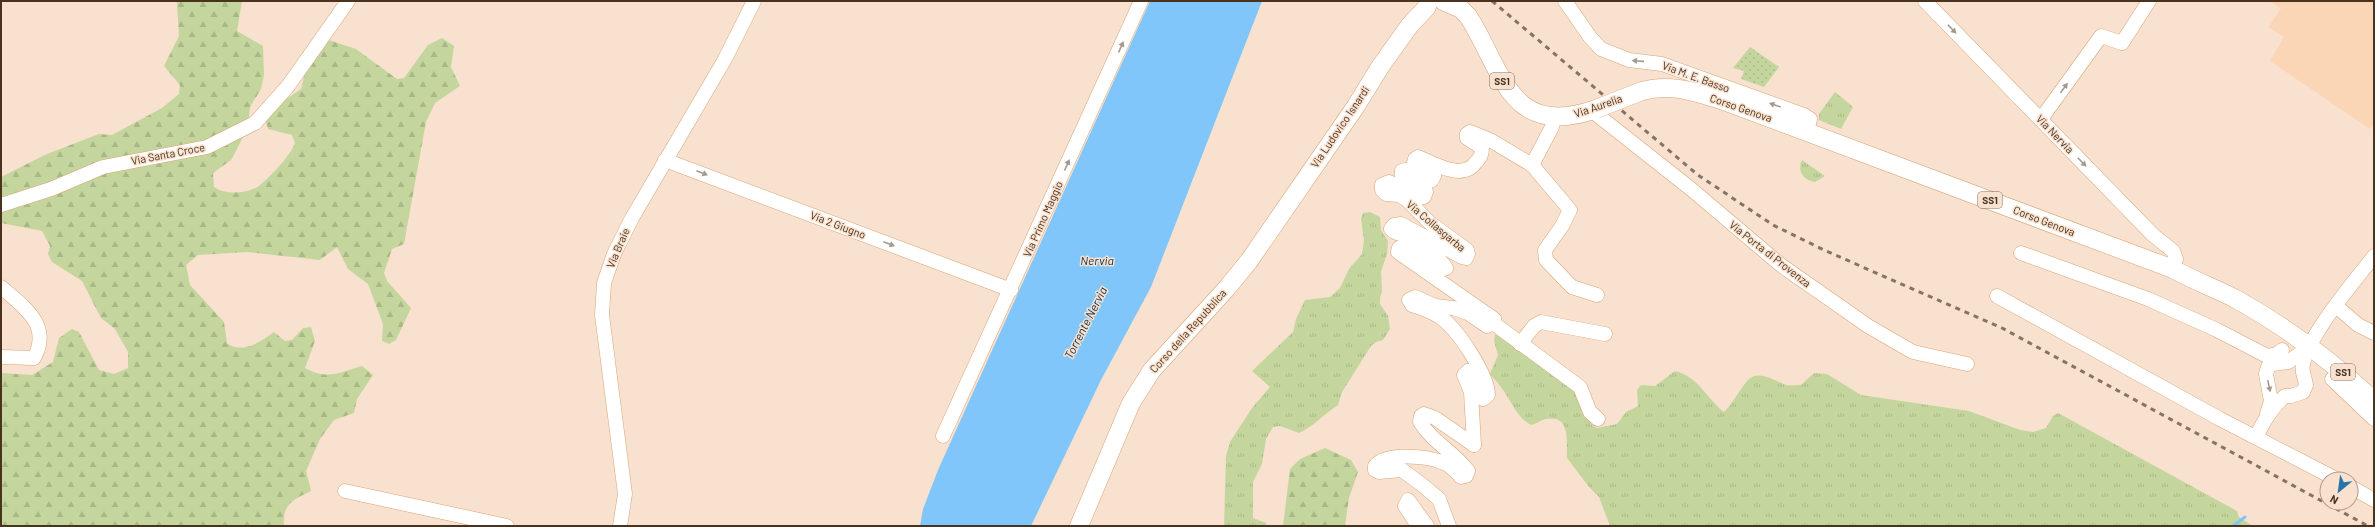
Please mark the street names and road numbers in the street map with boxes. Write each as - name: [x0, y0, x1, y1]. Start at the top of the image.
- street label: Via M. E. Basso: [1661, 58, 1732, 95]
- road number: SS1: [1490, 73, 1514, 89]
- street label: Via Ludovico Isnardi: [1308, 83, 1372, 170]
- street label: Via Aurelia: [1572, 91, 1624, 120]
- street label: Corso Genova: [1708, 91, 1774, 124]
- street label: Via Nervia: [2034, 112, 2077, 156]
- street label: Via Santa Croce: [130, 140, 206, 167]
- street label: Via Primo Maggio: [1020, 179, 1065, 259]
- road number: SS1: [1978, 192, 2002, 208]
- street label: Via Collasgarba: [1404, 197, 1468, 254]
- street label: Corso Genova: [2011, 203, 2077, 238]
- street label: Via 2 Giugno: [809, 208, 868, 241]
- street label: Via Porta di Provenza: [1727, 218, 1814, 290]
- street label: Via Braie: [603, 226, 632, 270]
- street label: Corso della Repubblica: [1147, 286, 1229, 375]
- road number: SS1: [2331, 364, 2355, 380]

